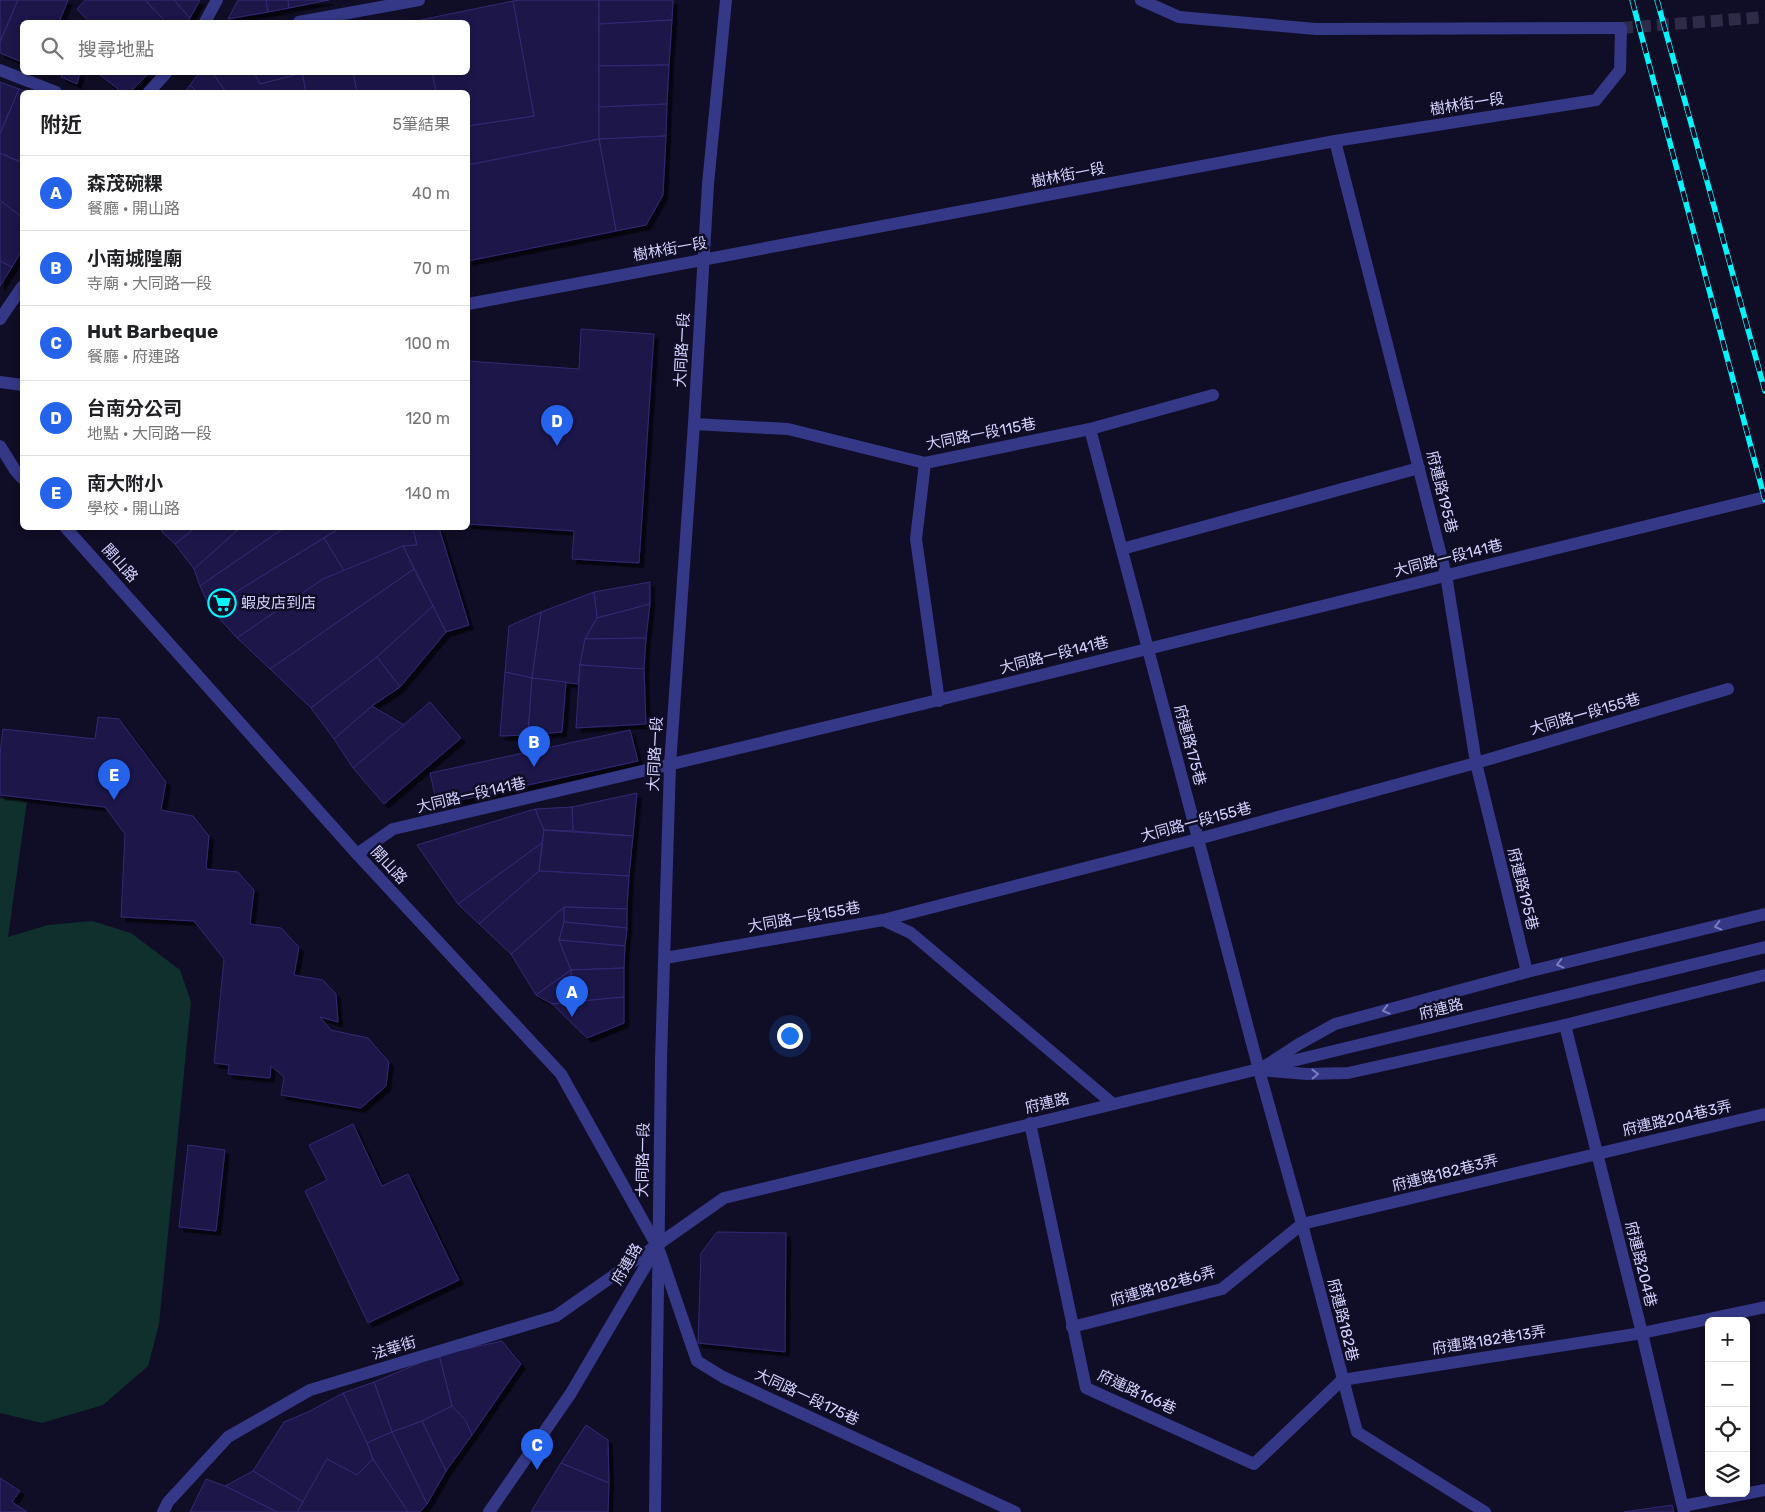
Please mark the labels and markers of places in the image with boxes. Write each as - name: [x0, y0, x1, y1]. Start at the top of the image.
- pin: D: [541, 405, 573, 446]
- supermarket icon: 蝦皮店到店: [207, 588, 237, 618]
- place label: 蝦皮店到店: [241, 594, 316, 612]
- pin: B: [518, 726, 550, 767]
- pin: E: [98, 759, 130, 800]
- pin: A: [556, 976, 588, 1017]
- pin: C: [521, 1429, 553, 1470]

